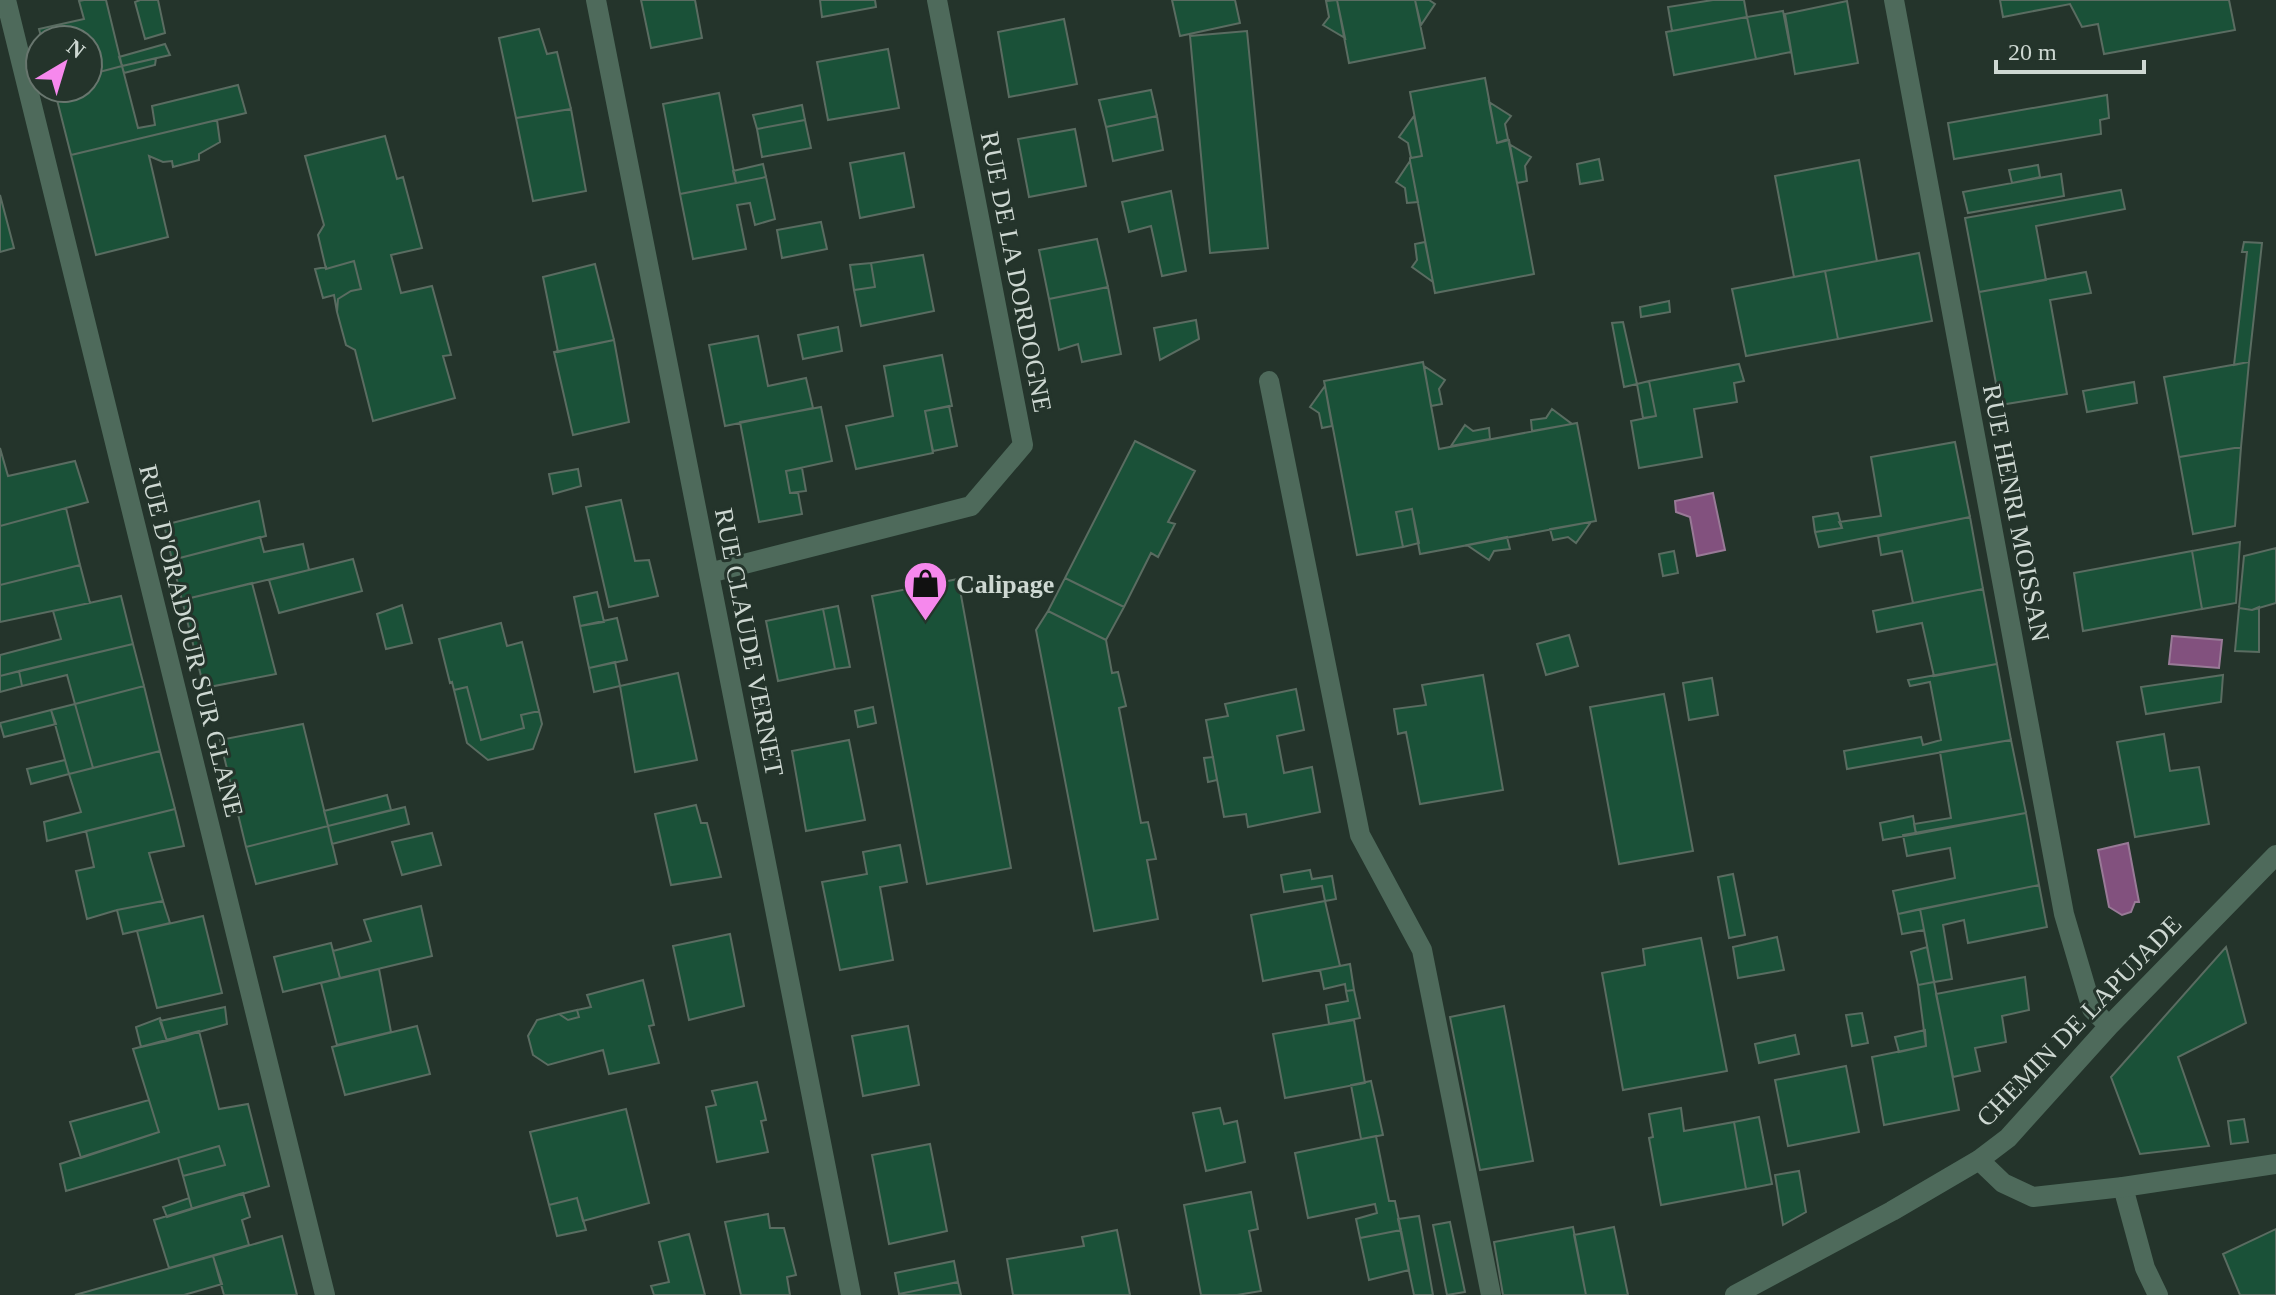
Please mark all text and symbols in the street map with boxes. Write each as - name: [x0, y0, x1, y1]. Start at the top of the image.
- north arrow: [24, 24, 104, 104]
- scale bar: [1996, 24, 2144, 74]
- text: N: [62, 34, 90, 63]
- text: 20 m: [2008, 39, 2057, 65]
- street label: RUE DE LA DORDOGNE: [975, 129, 1057, 415]
- street label: RUE HENRI MOISSAN: [1977, 382, 2055, 644]
- street label: RUE D'ORADOUR SUR GLANE: [133, 462, 249, 820]
- street label: RUE CLAUDE VERNET: [709, 505, 789, 779]
- shop icon: Calipage: [901, 560, 949, 623]
- place label: Calipage: [956, 570, 1054, 599]
- street label: CHEMIN DE LAPUJADE: [1971, 910, 2187, 1132]

